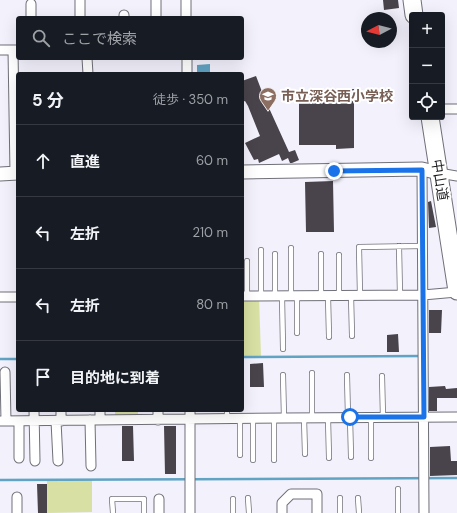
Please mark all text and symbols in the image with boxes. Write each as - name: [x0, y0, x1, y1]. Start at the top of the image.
- north arrow: [361, 12, 397, 48]
- map controls: [409, 12, 445, 120]
- button: +: [409, 12, 445, 48]
- search box: [16, 16, 244, 60]
- icon: search: [30, 27, 52, 49]
- text: ここで検索: [62, 29, 137, 49]
- button: −: [409, 48, 445, 84]
- button: locate: [409, 84, 445, 120]
- school or university icon: 市立深谷西小学校: [258, 86, 278, 111]
- place label: 市立深谷西小学校: [281, 87, 393, 105]
- text: 5 分: [32, 89, 64, 111]
- text: 徒歩 · 350 m: [153, 91, 228, 108]
- icon: ahead: [32, 150, 54, 172]
- text: 直進: [70, 152, 100, 172]
- text: 60 m: [196, 152, 228, 169]
- street label: 中山道: [428, 158, 452, 202]
- route end: [325, 162, 343, 180]
- icon: left: [32, 222, 54, 244]
- text: 左折: [70, 224, 100, 244]
- text: 210 m: [193, 224, 228, 241]
- icon: left: [32, 294, 54, 316]
- text: 左折: [70, 296, 100, 316]
- text: 80 m: [196, 296, 228, 313]
- icon: arrive: [32, 366, 54, 388]
- text: 目的地に到着: [70, 368, 160, 388]
- route start: [341, 408, 359, 426]

